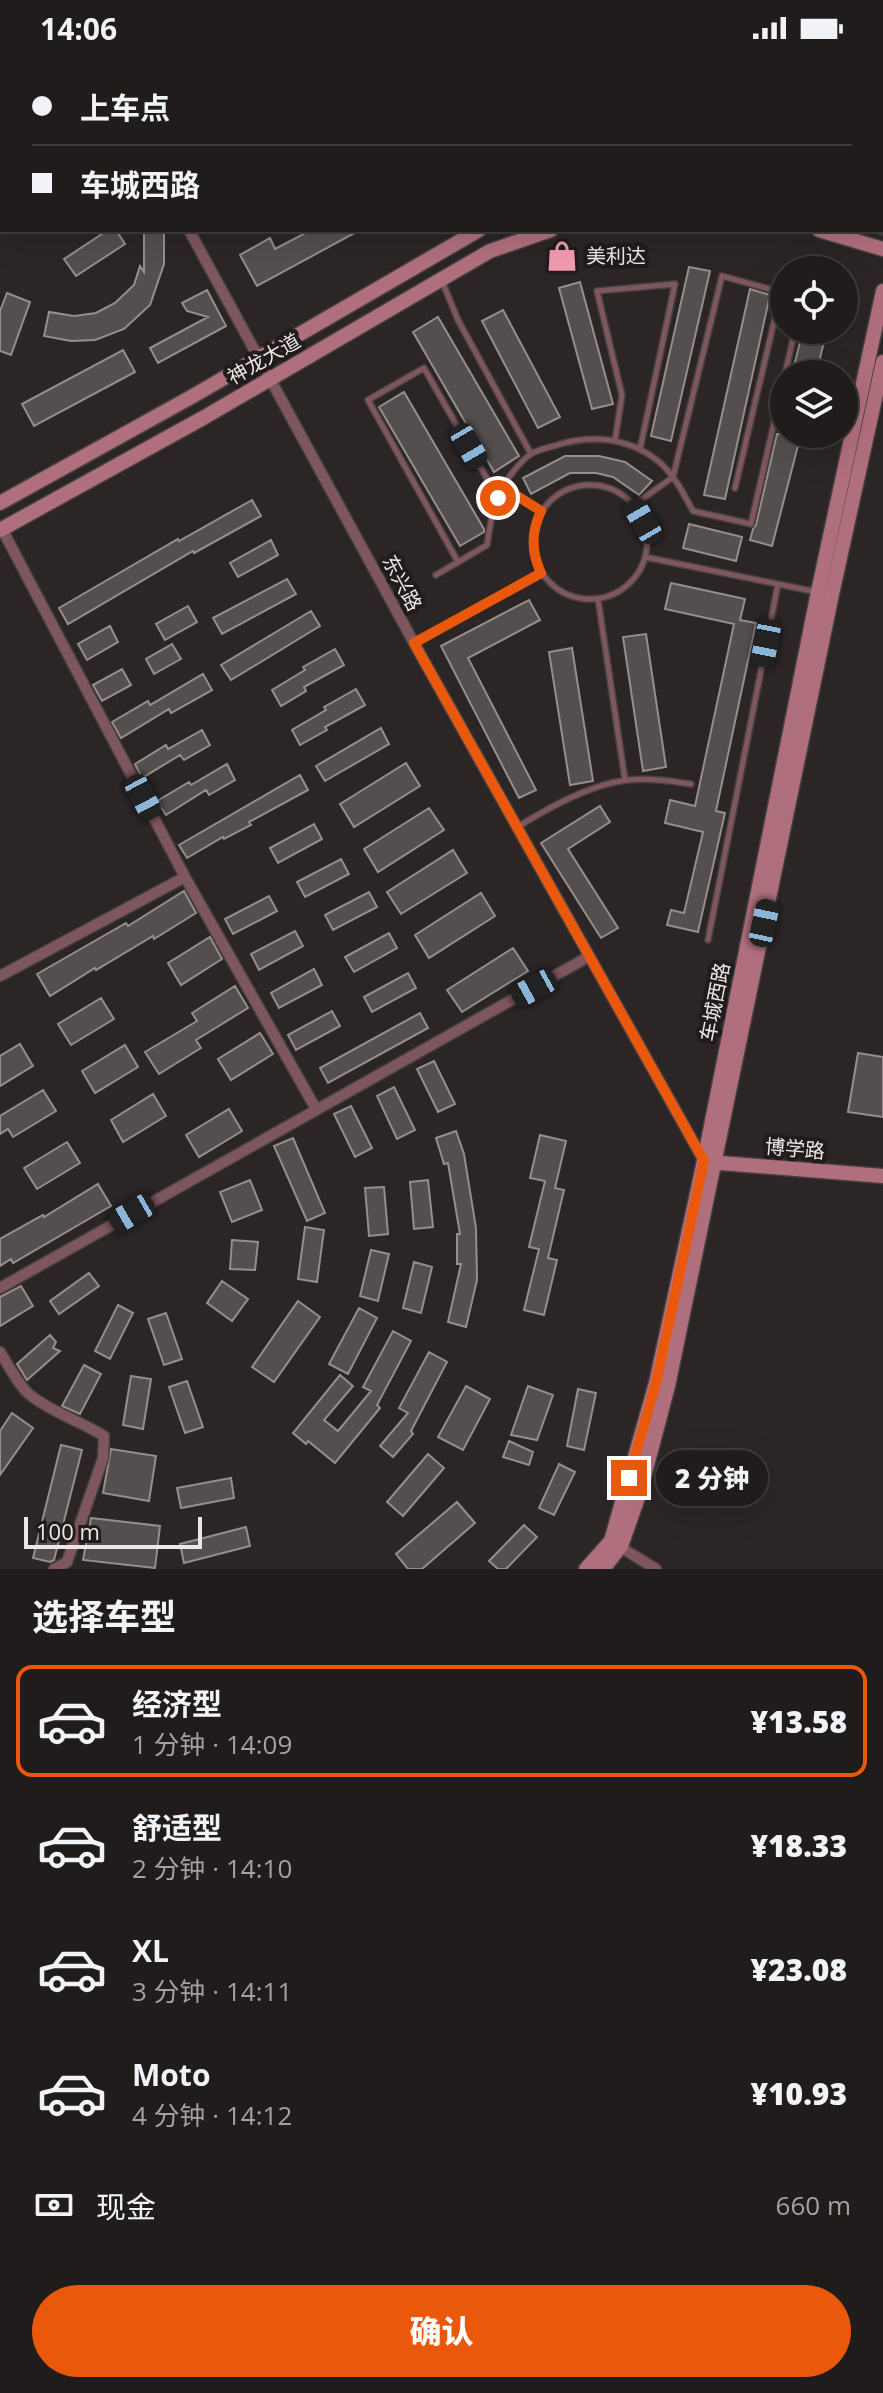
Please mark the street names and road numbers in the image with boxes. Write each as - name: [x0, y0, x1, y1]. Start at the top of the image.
- street label: 神龙大道: [222, 327, 305, 390]
- street label: 东兴路: [376, 550, 428, 616]
- street label: 车城西路: [694, 960, 735, 1044]
- street label: 博学路: [764, 1132, 826, 1165]

